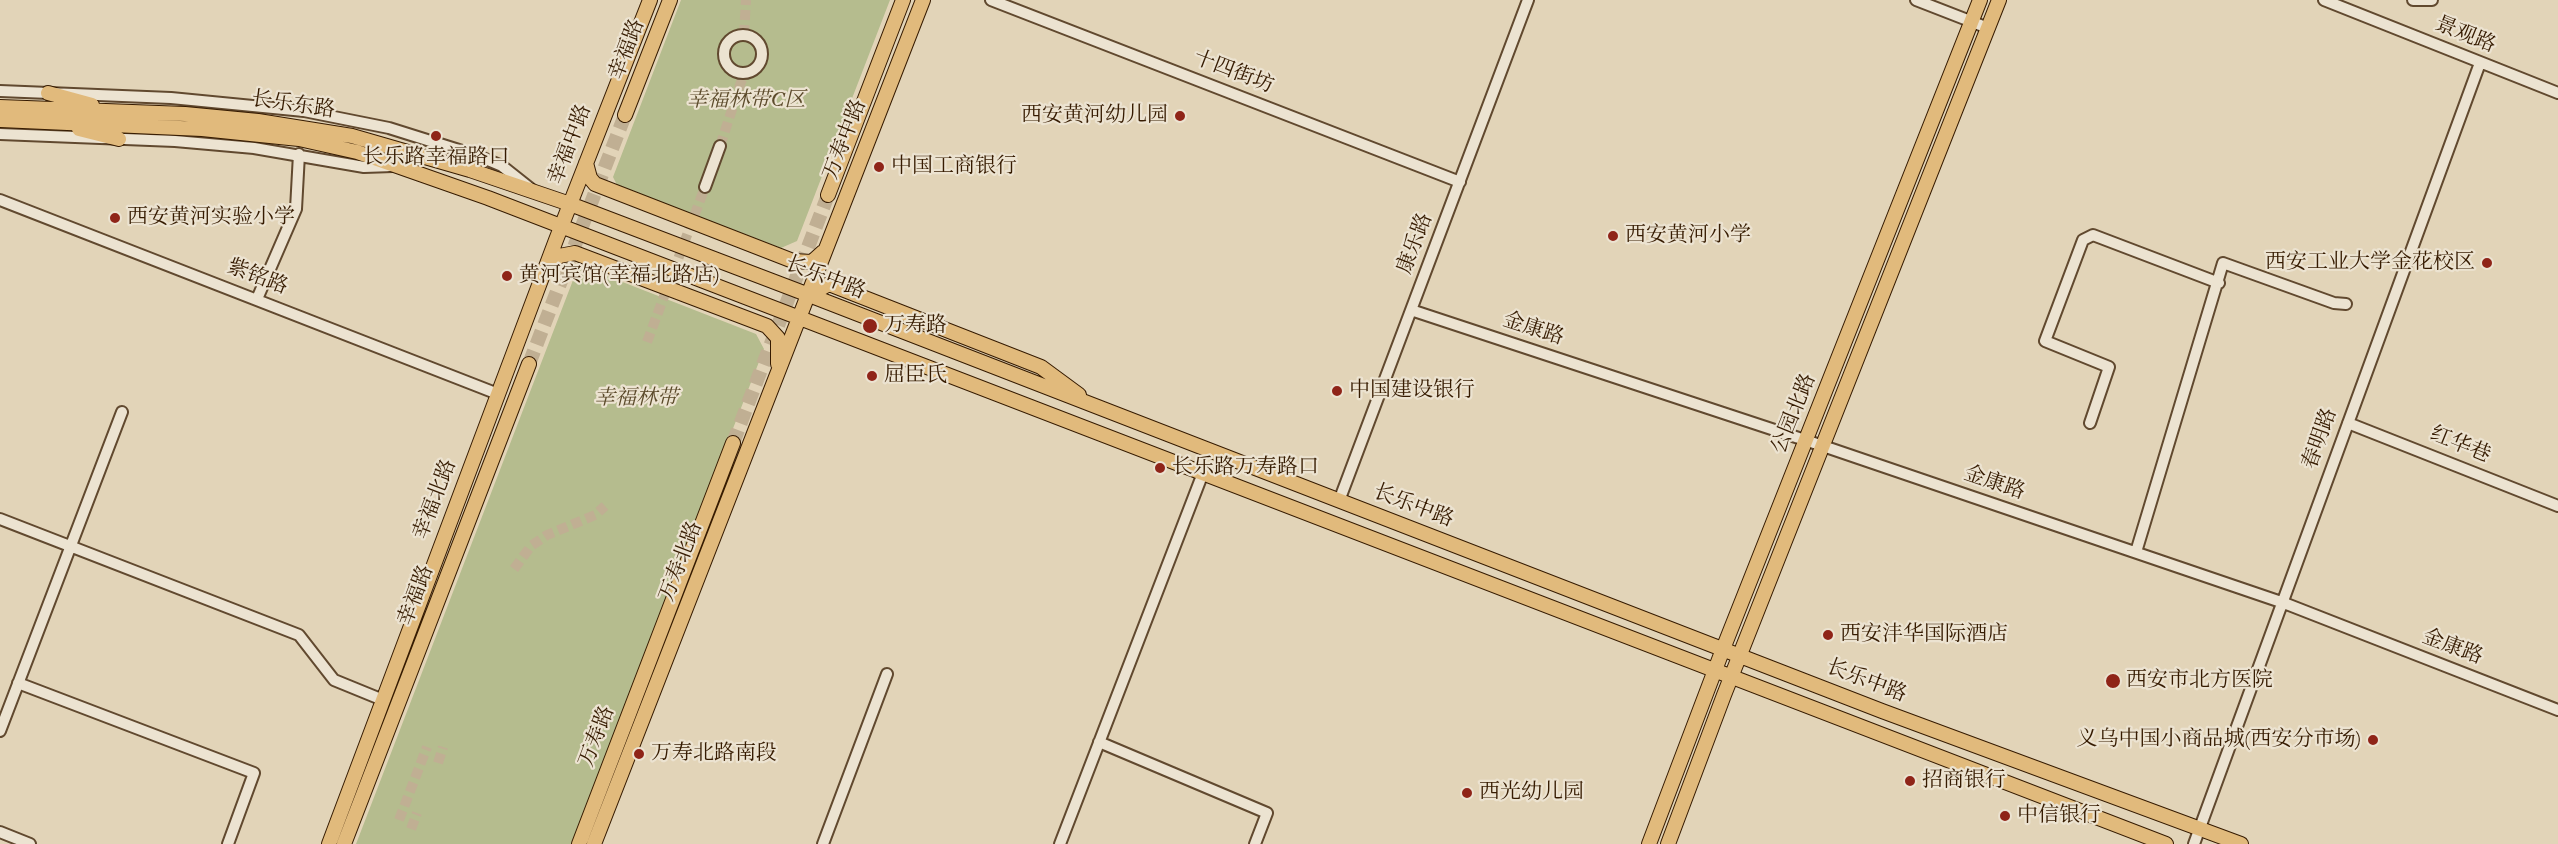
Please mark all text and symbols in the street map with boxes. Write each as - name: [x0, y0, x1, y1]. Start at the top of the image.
- street label: 景观路: [2431, 13, 2499, 59]
- street label: 幸福路: [605, 16, 651, 84]
- street label: 十四街坊: [1189, 46, 1277, 100]
- street label: 长乐东路: [250, 88, 336, 124]
- park label: 幸福林带C区: [686, 88, 806, 114]
- street label: 万寿中路: [819, 96, 873, 184]
- street label: 幸福中路: [544, 101, 598, 189]
- place label: 西安黄河幼儿园: [1021, 103, 1168, 129]
- marker: 西安黄河幼儿园: [1173, 109, 1187, 123]
- marker: 长乐路幸福路口: [429, 129, 443, 143]
- place label: 长乐路幸福路口: [363, 145, 509, 171]
- place label: 中国工商银行: [891, 154, 1017, 180]
- marker: 中国工商银行: [872, 160, 886, 174]
- place label: 西安黄河实验小学: [127, 205, 295, 231]
- street label: 康乐路: [1393, 210, 1439, 278]
- marker: 西安黄河实验小学: [108, 211, 122, 225]
- place label: 西安黄河小学: [1625, 223, 1751, 249]
- marker: 西安黄河小学: [1606, 229, 1620, 243]
- place label: 西安工业大学金花校区: [2265, 250, 2475, 276]
- street label: 长乐中路: [781, 252, 869, 306]
- street label: 紫铭路: [223, 255, 291, 301]
- marker: 西安工业大学金花校区: [2480, 256, 2494, 270]
- place label: 黄河宾馆(幸福北路店): [519, 263, 719, 289]
- marker: 黄河宾馆(幸福北路店): [500, 269, 514, 283]
- street label: 金康路: [1499, 308, 1567, 352]
- place label: 万寿路: [884, 313, 947, 339]
- marker: 万寿路: [861, 317, 879, 335]
- place label: 屈臣氏: [884, 363, 947, 389]
- marker: 屈臣氏: [865, 369, 879, 383]
- street label: 公园北路: [1768, 370, 1822, 458]
- place label: 中国建设银行: [1349, 378, 1475, 404]
- marker: 中国建设银行: [1330, 384, 1344, 398]
- park label: 幸福林带: [594, 386, 678, 412]
- street label: 春明路: [2298, 405, 2344, 473]
- street label: 红华巷: [2426, 423, 2494, 469]
- place label: 长乐路万寿路口: [1172, 455, 1319, 481]
- street label: 幸福北路: [409, 456, 463, 544]
- marker: 长乐路万寿路口: [1153, 461, 1167, 475]
- street label: 金康路: [1960, 462, 2028, 506]
- street label: 长乐中路: [1369, 480, 1457, 534]
- street label: 万寿北路: [655, 518, 709, 606]
- street label: 幸福路: [394, 562, 440, 630]
- place label: 西安沣华国际酒店: [1840, 622, 2008, 648]
- street label: 金康路: [2418, 625, 2486, 671]
- marker: 西安沣华国际酒店: [1821, 628, 1835, 642]
- street label: 长乐中路: [1822, 655, 1910, 709]
- place label: 西安市北方医院: [2126, 668, 2273, 694]
- marker: 西安市北方医院: [2104, 672, 2122, 690]
- street label: 万寿路: [575, 703, 621, 771]
- place label: 义乌中国小商品城(西安分市场): [2077, 727, 2361, 753]
- marker: 义乌中国小商品城(西安分市场): [2366, 733, 2380, 747]
- place label: 万寿北路南段: [651, 741, 777, 767]
- marker: 万寿北路南段: [632, 747, 646, 761]
- place label: 招商银行: [1922, 768, 2006, 794]
- marker: 招商银行: [1903, 774, 1917, 788]
- place label: 西光幼儿园: [1479, 780, 1584, 806]
- marker: 西光幼儿园: [1460, 786, 1474, 800]
- place label: 中信银行: [2017, 803, 2101, 829]
- marker: 中信银行: [1998, 809, 2012, 823]

